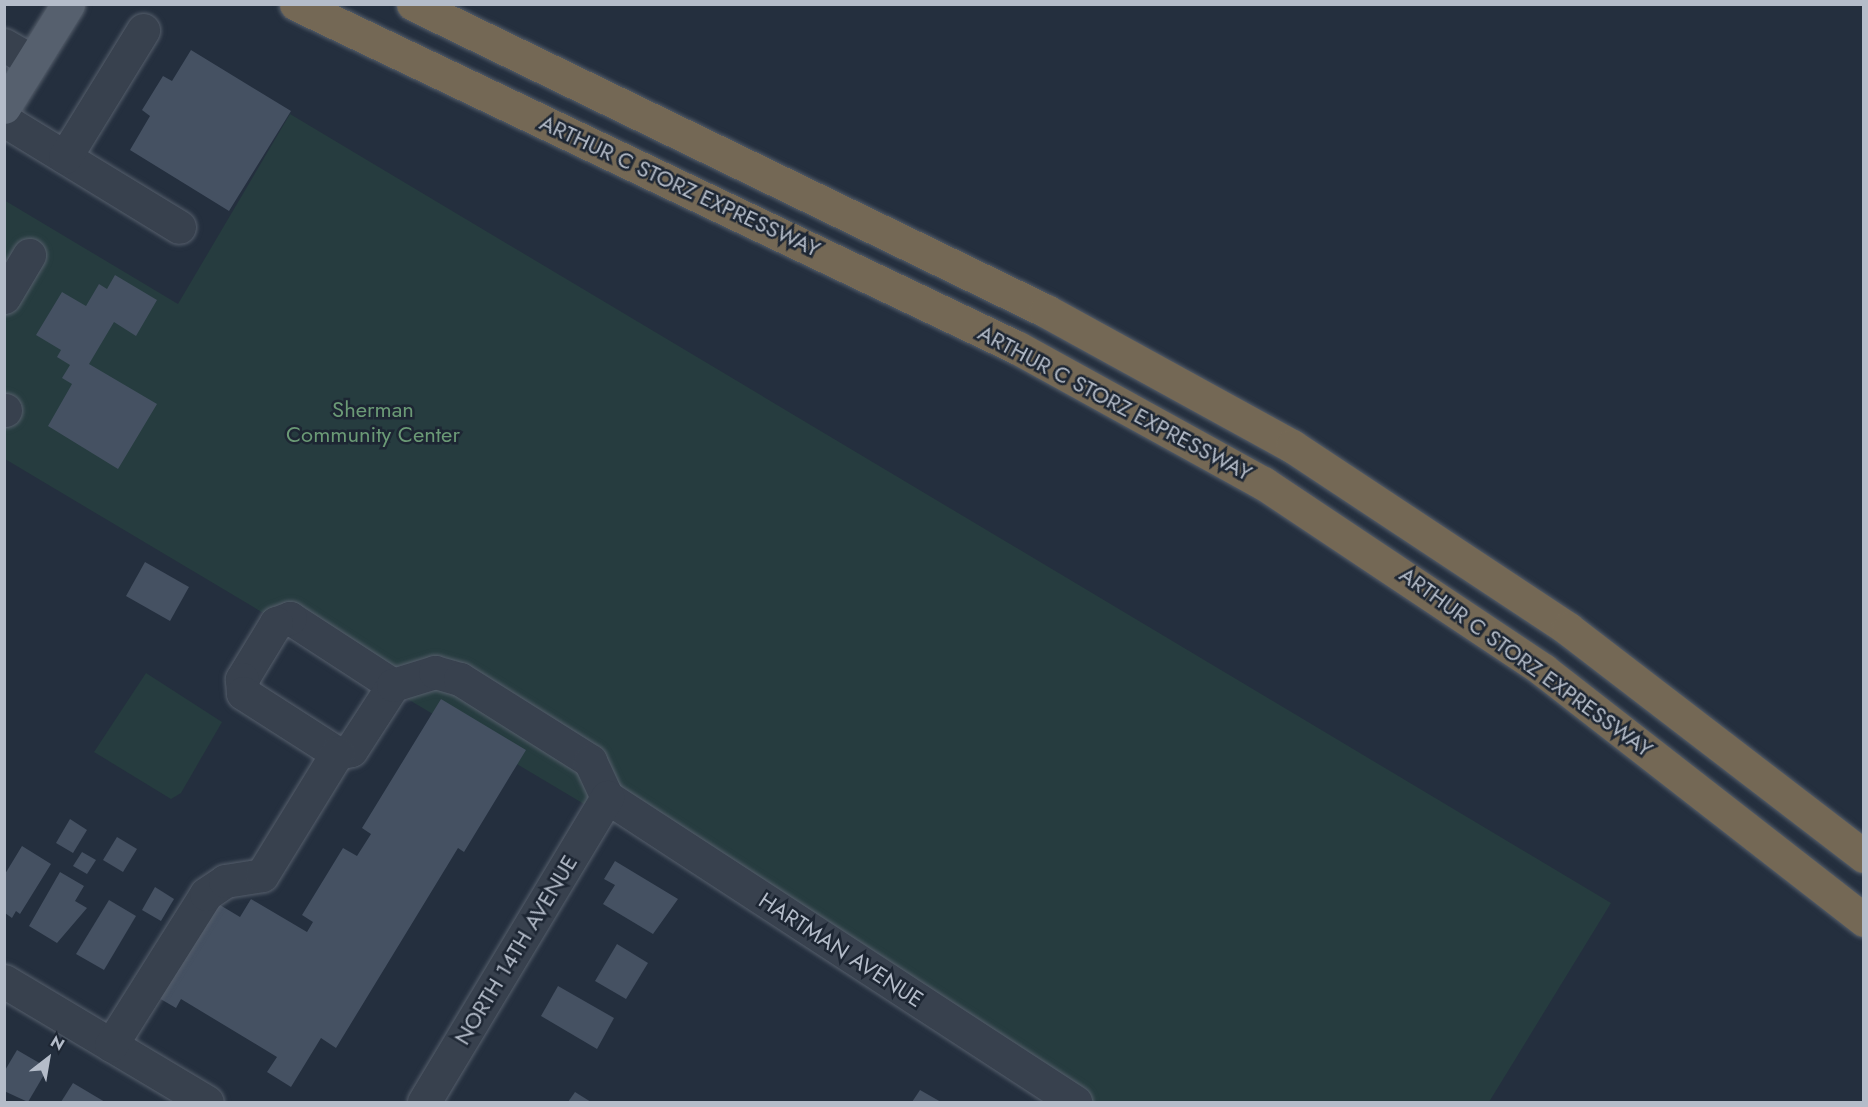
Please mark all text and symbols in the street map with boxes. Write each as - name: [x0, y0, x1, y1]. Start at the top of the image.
- street label: ARTHUR C STORZ EXPRESSWAY: [536, 109, 824, 263]
- street label: ARTHUR C STORZ EXPRESSWAY: [974, 319, 1256, 487]
- park label: Sherman Community Center: [286, 396, 460, 448]
- street label: ARTHUR C STORZ EXPRESSWAY: [1394, 561, 1658, 763]
- street label: NORTH 14TH AVENUE: [449, 850, 583, 1050]
- street label: HARTMAN AVENUE: [754, 887, 928, 1013]
- north arrow: [18, 1029, 78, 1089]
- text: N: [46, 1030, 69, 1056]

